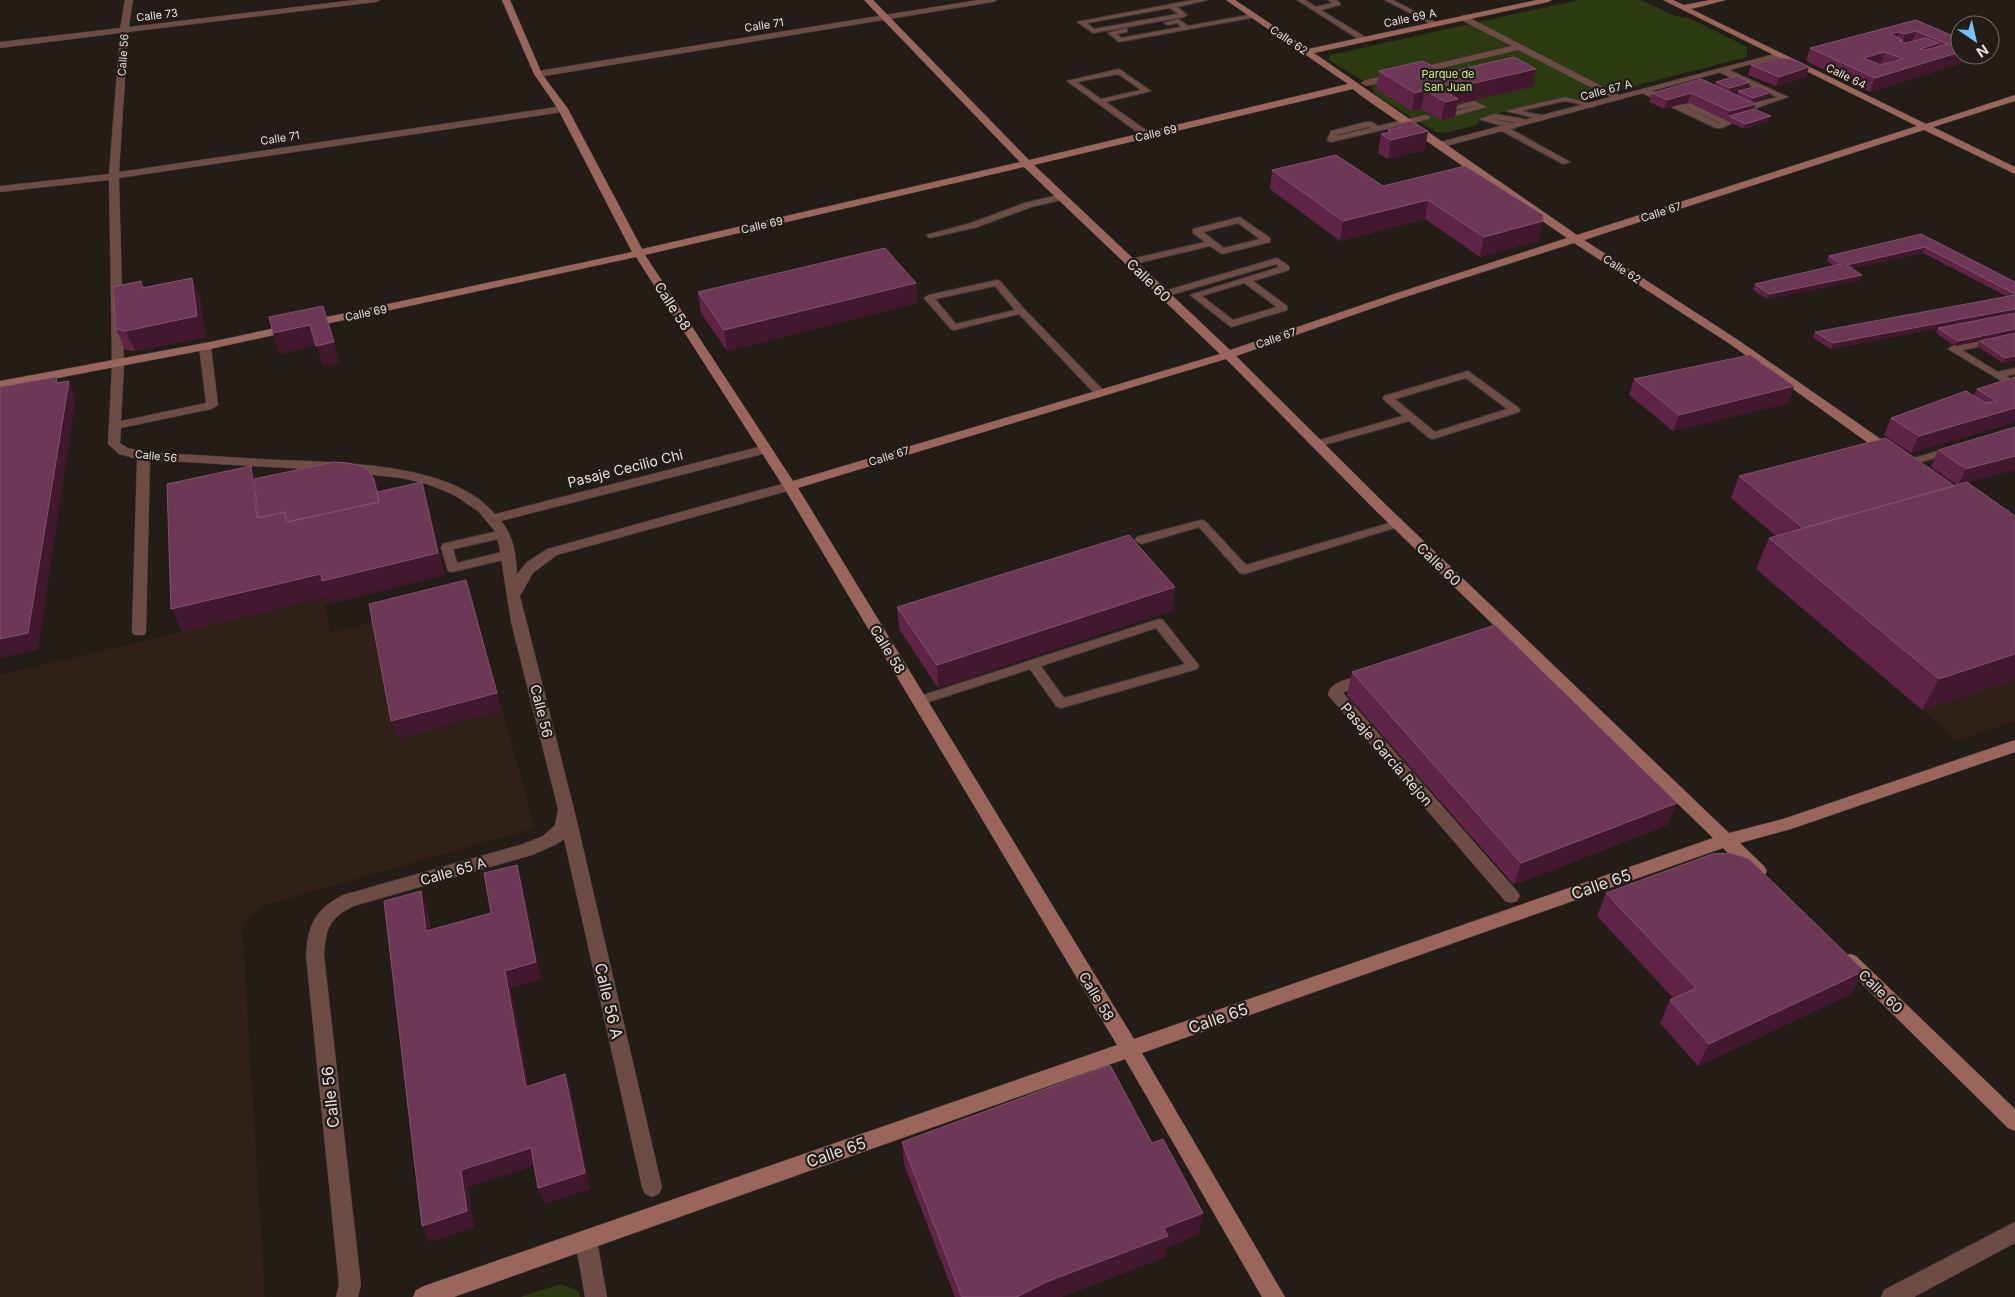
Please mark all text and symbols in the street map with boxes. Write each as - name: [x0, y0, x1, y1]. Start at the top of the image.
- street label: Calle 73: [135, 5, 179, 25]
- street label: Calle 69 A: [1382, 6, 1438, 30]
- street label: Calle 71: [743, 15, 785, 35]
- north arrow: [1950, 15, 2000, 65]
- street label: Calle 62: [1267, 22, 1311, 58]
- street label: Calle 56: [115, 33, 131, 77]
- text: N: [1973, 41, 1992, 61]
- street label: Calle 64: [1824, 60, 1868, 92]
- park label: Parque de San Juan: [1421, 67, 1475, 94]
- street label: Calle 67 A: [1579, 76, 1634, 104]
- street label: Calle 69: [1134, 121, 1179, 145]
- street label: Calle 71: [259, 128, 301, 148]
- street label: Calle 67: [1639, 199, 1683, 225]
- street label: Calle 69: [740, 213, 785, 237]
- street label: Calle 62: [1600, 252, 1644, 286]
- street label: Calle 60: [1123, 255, 1175, 305]
- street label: Calle 58: [651, 279, 695, 333]
- street label: Calle 69: [344, 302, 389, 324]
- street label: Calle 67: [1254, 325, 1298, 351]
- street label: Calle 67: [867, 443, 911, 469]
- street label: Pasaje Cecilio Chi: [566, 445, 684, 491]
- street label: Calle 56: [134, 447, 178, 465]
- street label: Calle 60: [1413, 539, 1465, 589]
- street label: Calle 58: [867, 621, 909, 677]
- street label: Calle 56: [527, 683, 557, 739]
- street label: Pasaje García Rejon: [1338, 699, 1436, 809]
- street label: Calle 65 A: [418, 853, 488, 889]
- street label: Calle 65: [1568, 864, 1634, 904]
- street label: Calle 56 A: [591, 961, 627, 1041]
- street label: Calle 60: [1855, 966, 1907, 1016]
- street label: Calle 58: [1076, 968, 1118, 1024]
- street label: Calle 65: [1185, 998, 1251, 1038]
- street label: Calle 56: [317, 1065, 343, 1129]
- street label: Calle 65: [803, 1132, 869, 1172]

